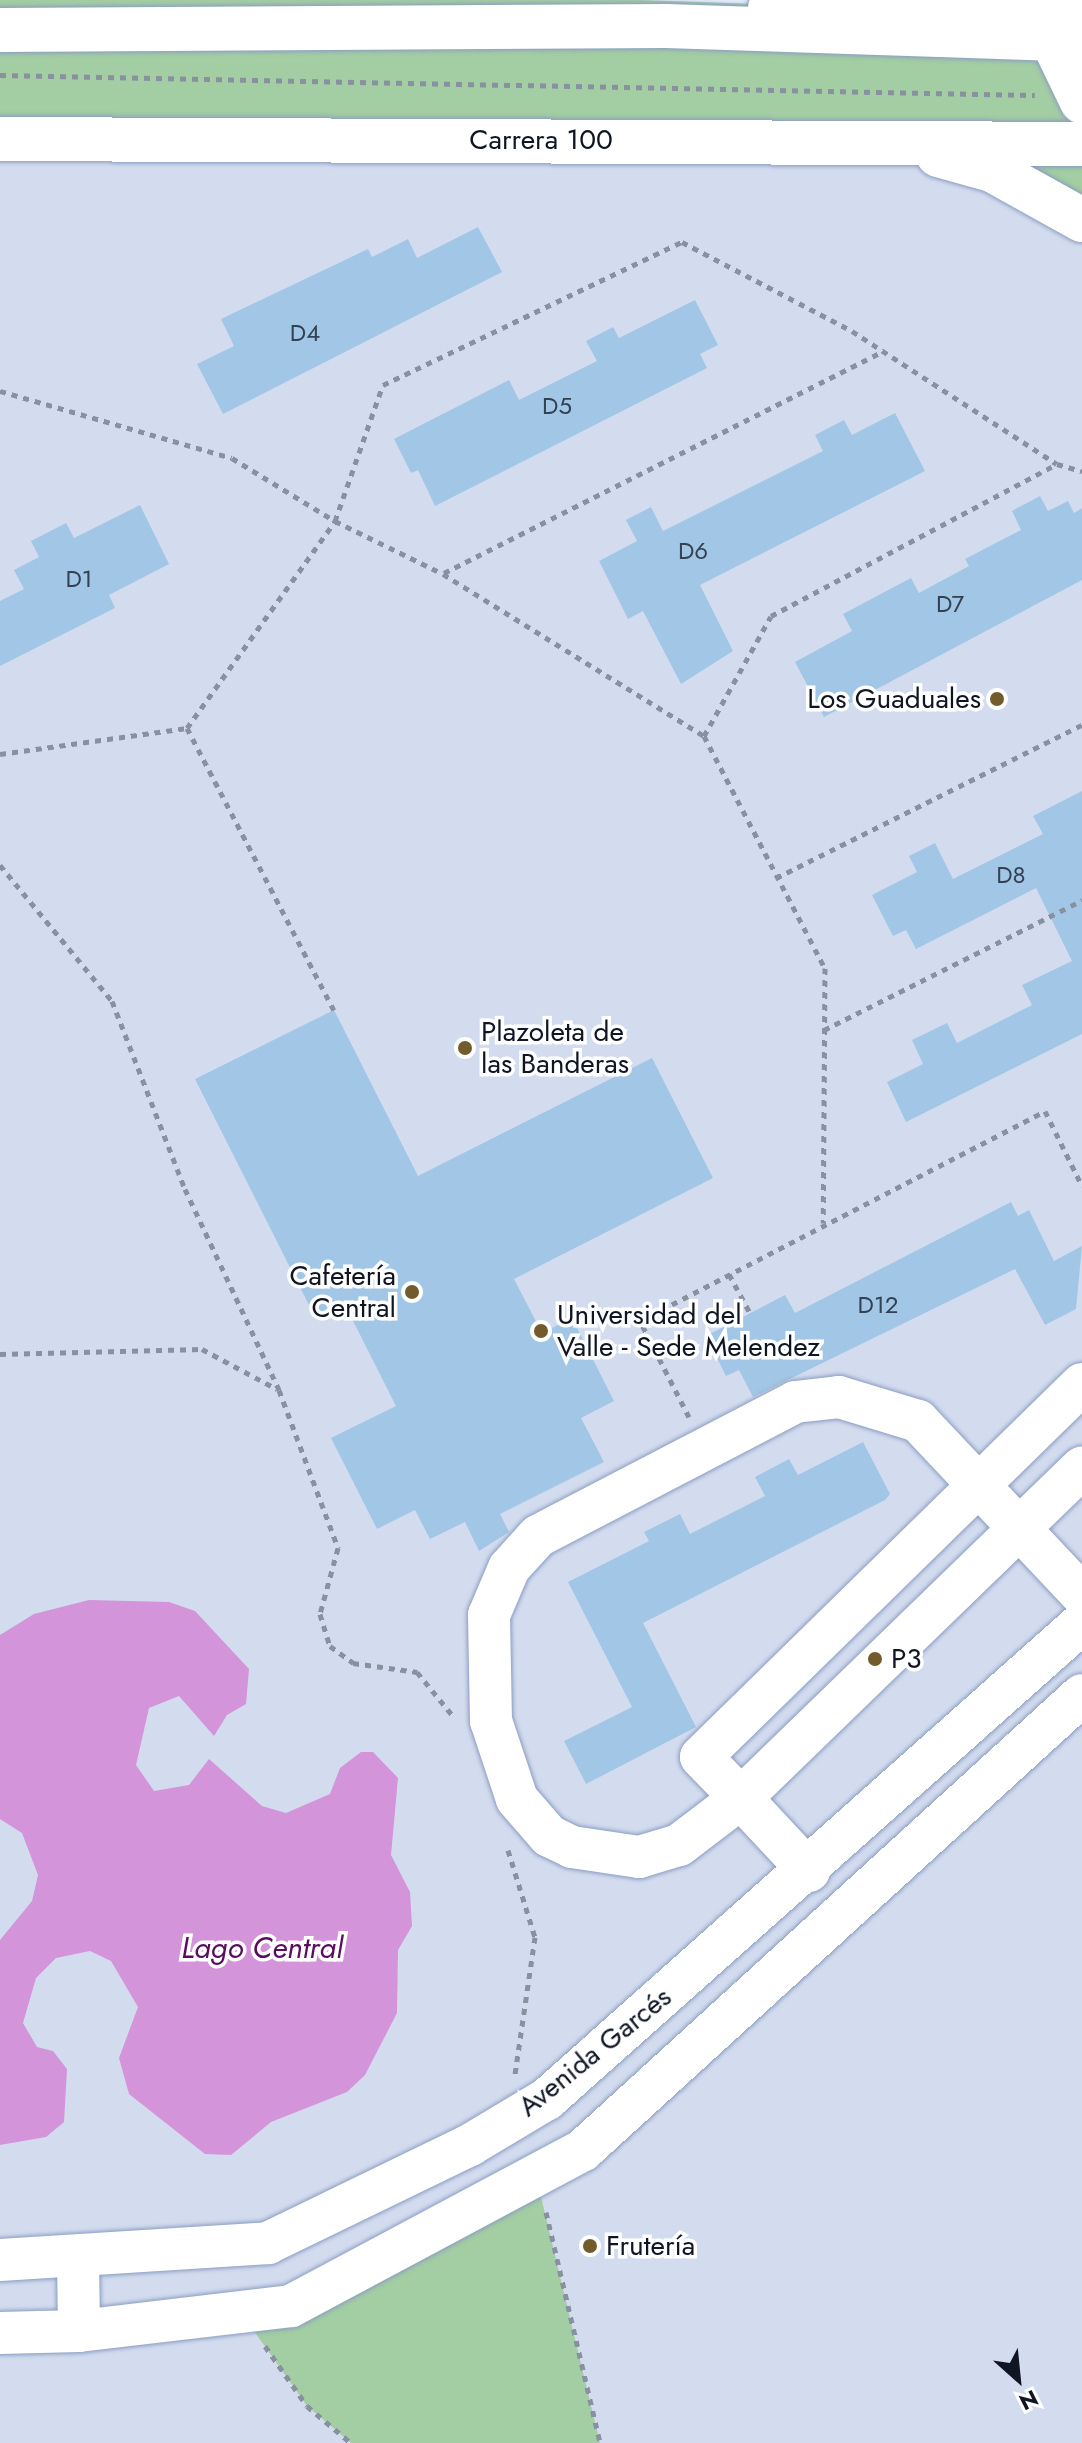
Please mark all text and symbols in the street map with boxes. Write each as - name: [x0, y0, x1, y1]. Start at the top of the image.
- street label: Carrera 100: [469, 123, 613, 157]
- house number: D4: [290, 319, 320, 347]
- house number: D5: [542, 392, 572, 420]
- house number: D6: [678, 537, 708, 565]
- house number: D1: [65, 565, 93, 593]
- house number: D7: [936, 590, 964, 618]
- place label: Los Guaduales: [807, 682, 981, 716]
- marker: Los Guaduales: [988, 690, 1006, 708]
- house number: D8: [996, 861, 1026, 889]
- place label: Plazoleta de las Banderas: [481, 1015, 629, 1081]
- marker: Plazoleta de las Banderas: [456, 1039, 474, 1057]
- place label: Cafetería Central: [289, 1259, 396, 1325]
- marker: Cafetería Central: [403, 1283, 421, 1301]
- house number: D12: [858, 1291, 898, 1319]
- place label: Universidad del Valle - Sede Melendez: [557, 1298, 820, 1364]
- marker: Universidad del Valle - Sede Melendez: [532, 1322, 550, 1340]
- place label: P3: [891, 1642, 922, 1676]
- marker: P3: [866, 1650, 884, 1668]
- water label: Lago Central: [181, 1930, 343, 1966]
- street label: Avenida Garcés: [512, 1980, 678, 2124]
- place label: Frutería: [606, 2229, 695, 2263]
- marker: Frutería: [581, 2237, 599, 2255]
- north arrow: [978, 2339, 1058, 2419]
- text: N: [1014, 2382, 1044, 2419]

